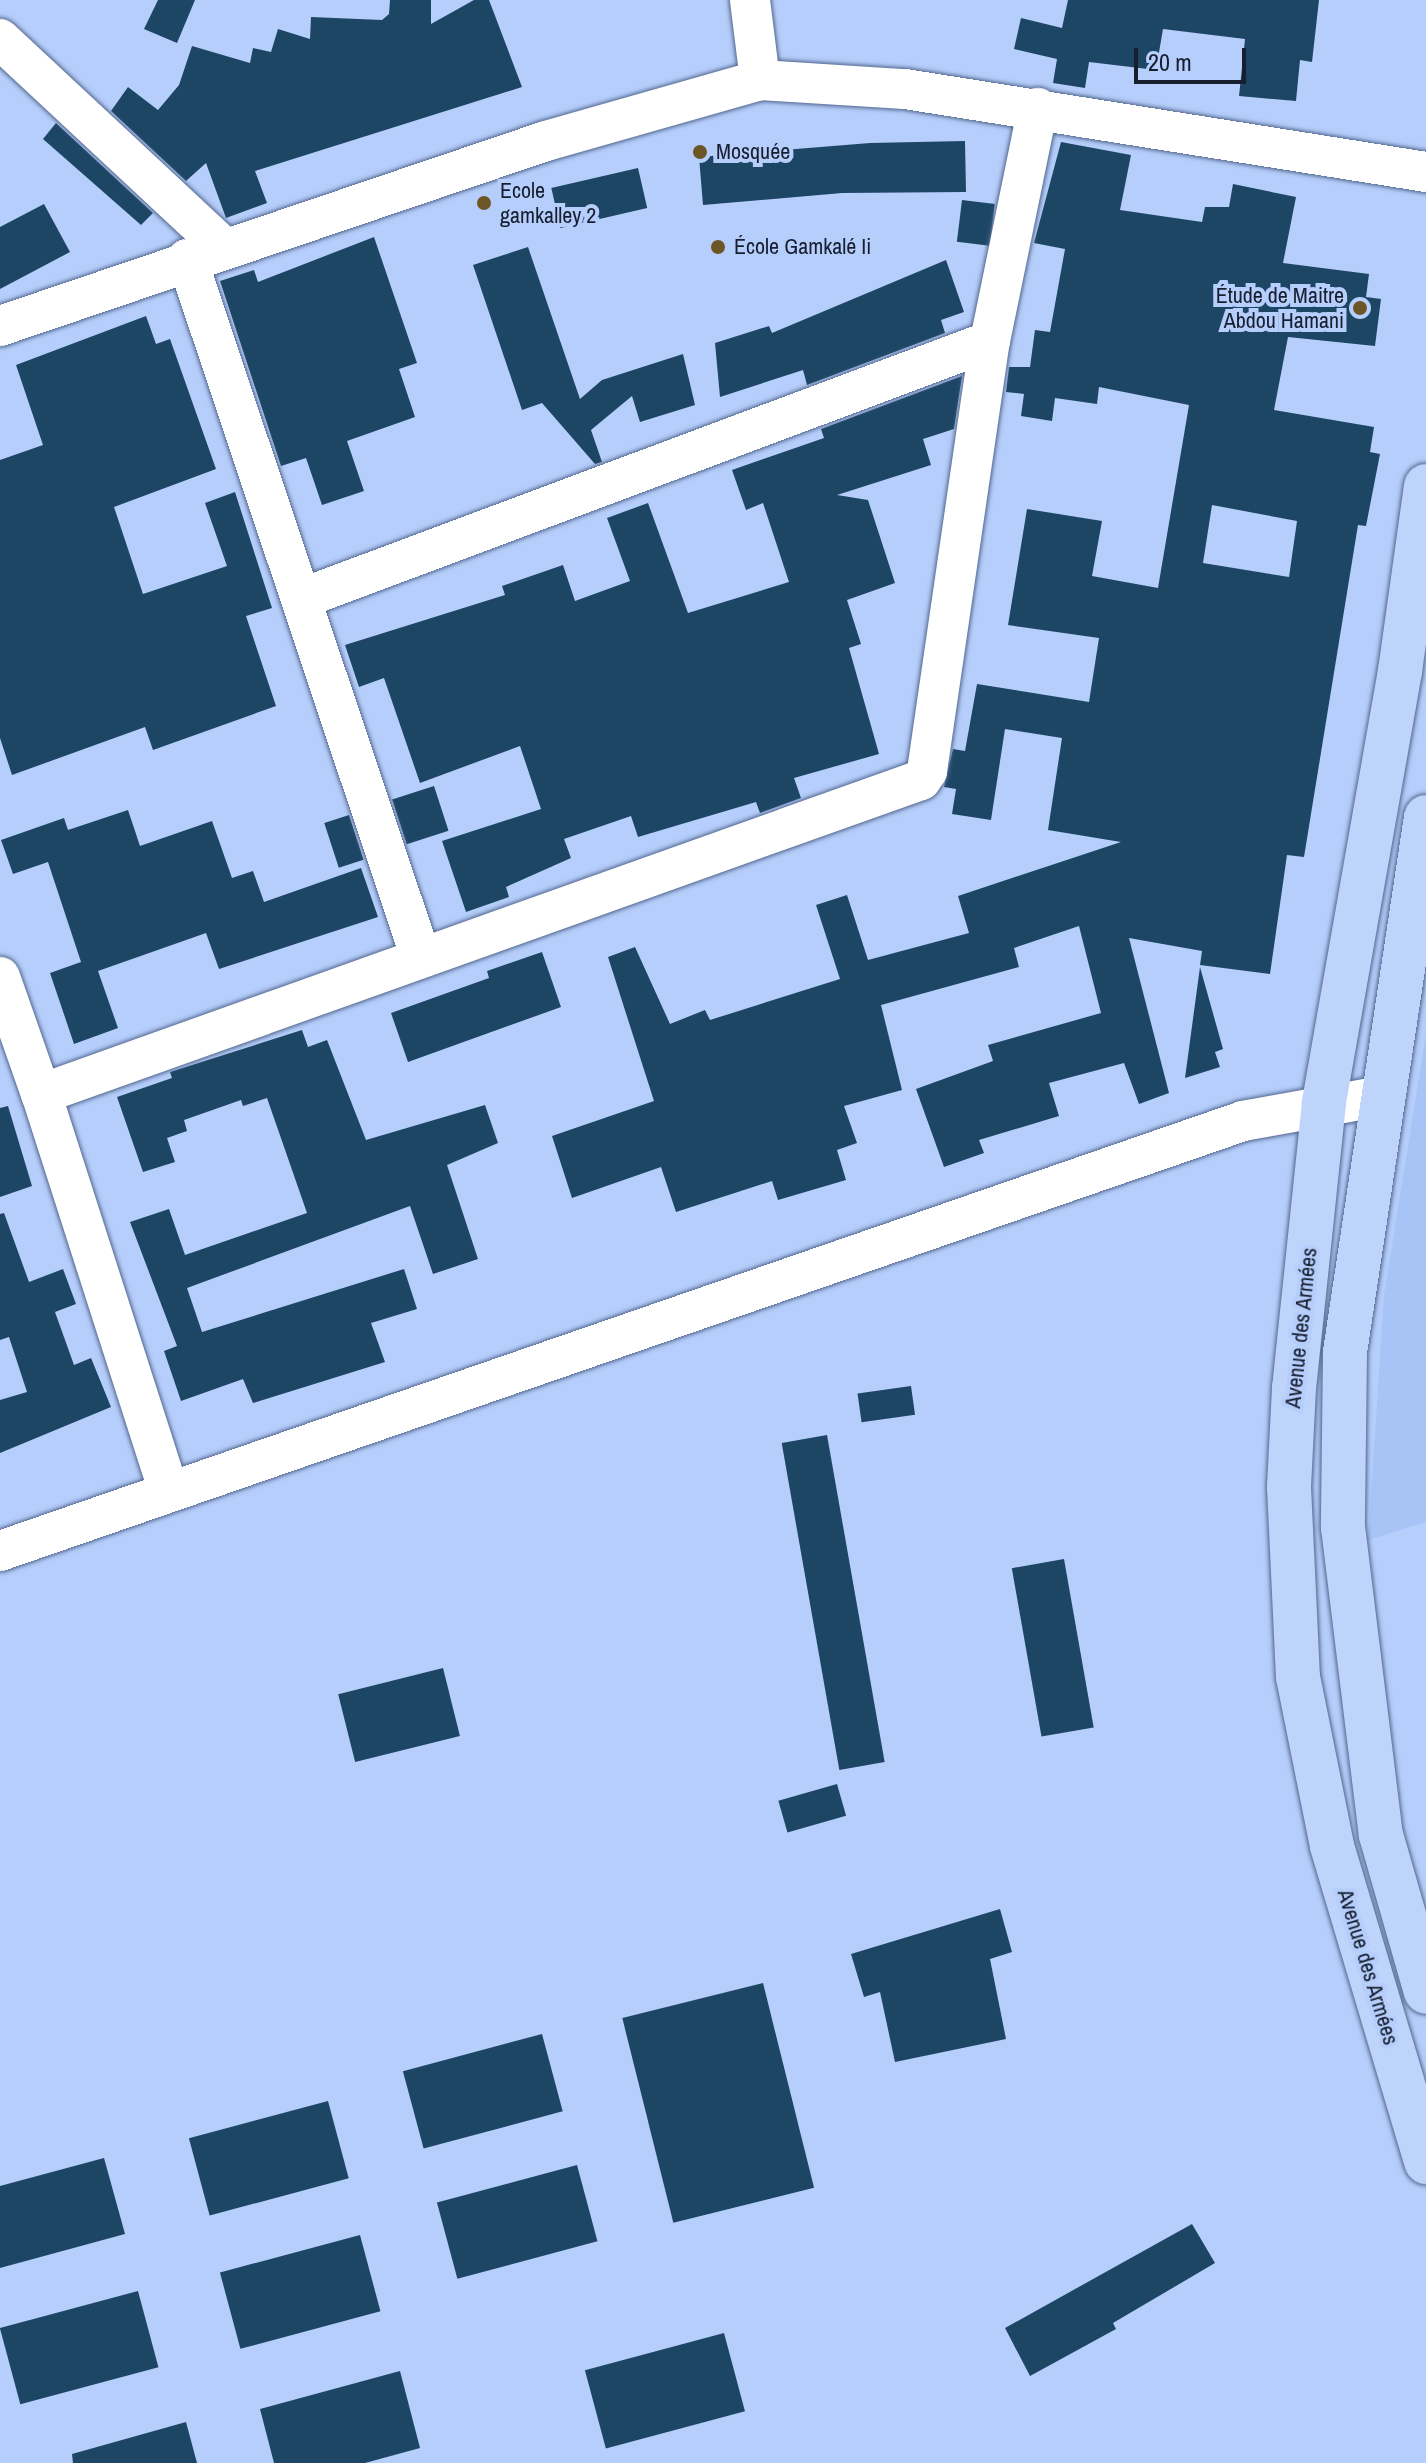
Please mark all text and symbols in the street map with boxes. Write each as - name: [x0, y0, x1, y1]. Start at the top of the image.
- scale bar: [1138, 32, 1250, 82]
- text: 20 m: [1148, 46, 1192, 78]
- place label: Mosquée: [716, 139, 790, 165]
- marker: Mosquée: [691, 143, 709, 161]
- place label: Ecole gamkalley 2: [500, 177, 596, 228]
- marker: Ecole gamkalley 2: [475, 194, 493, 212]
- place label: École Gamkalé Ii: [734, 234, 871, 260]
- marker: École Gamkalé Ii: [709, 238, 727, 256]
- place label: Étude de Maitre Abdou Hamani: [1216, 282, 1344, 334]
- marker: Étude de Maitre Abdou Hamani: [1351, 299, 1369, 317]
- street label: Avenue des Armées: [1279, 1246, 1323, 1410]
- street label: Avenue des Armées: [1332, 1886, 1404, 2048]

